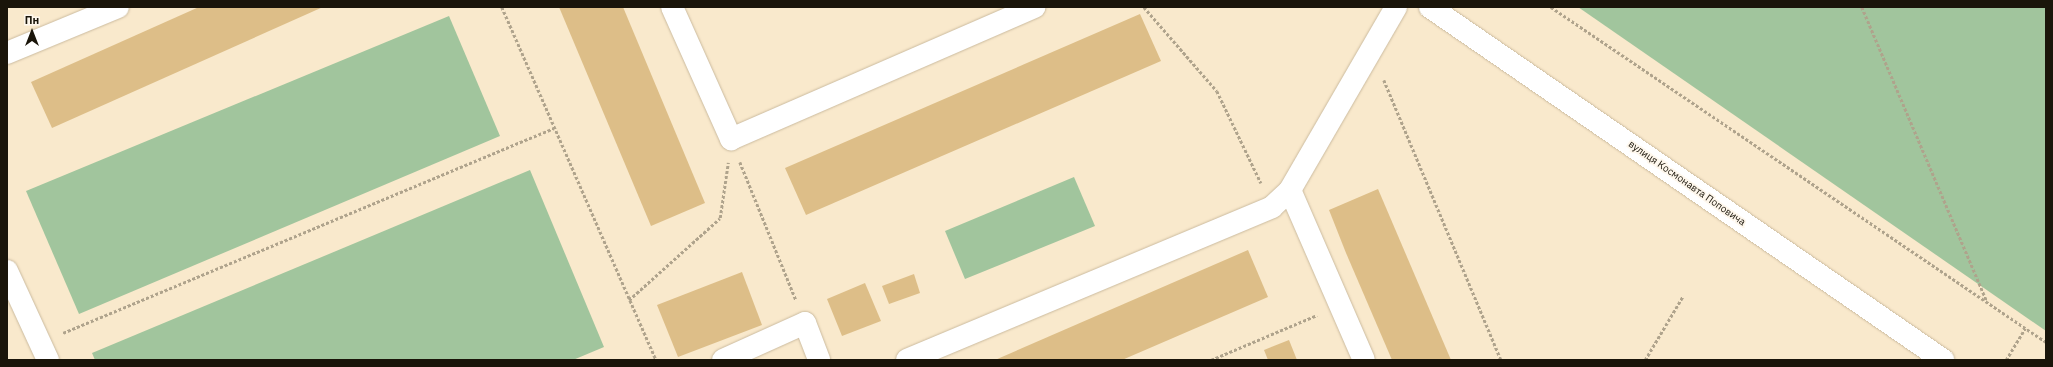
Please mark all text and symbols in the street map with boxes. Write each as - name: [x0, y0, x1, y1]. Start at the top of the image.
- north arrow: [12, 12, 52, 52]
- text: Пн: [25, 13, 39, 27]
- street label: вулиця Космонавта Поповича: [1626, 138, 1748, 228]

